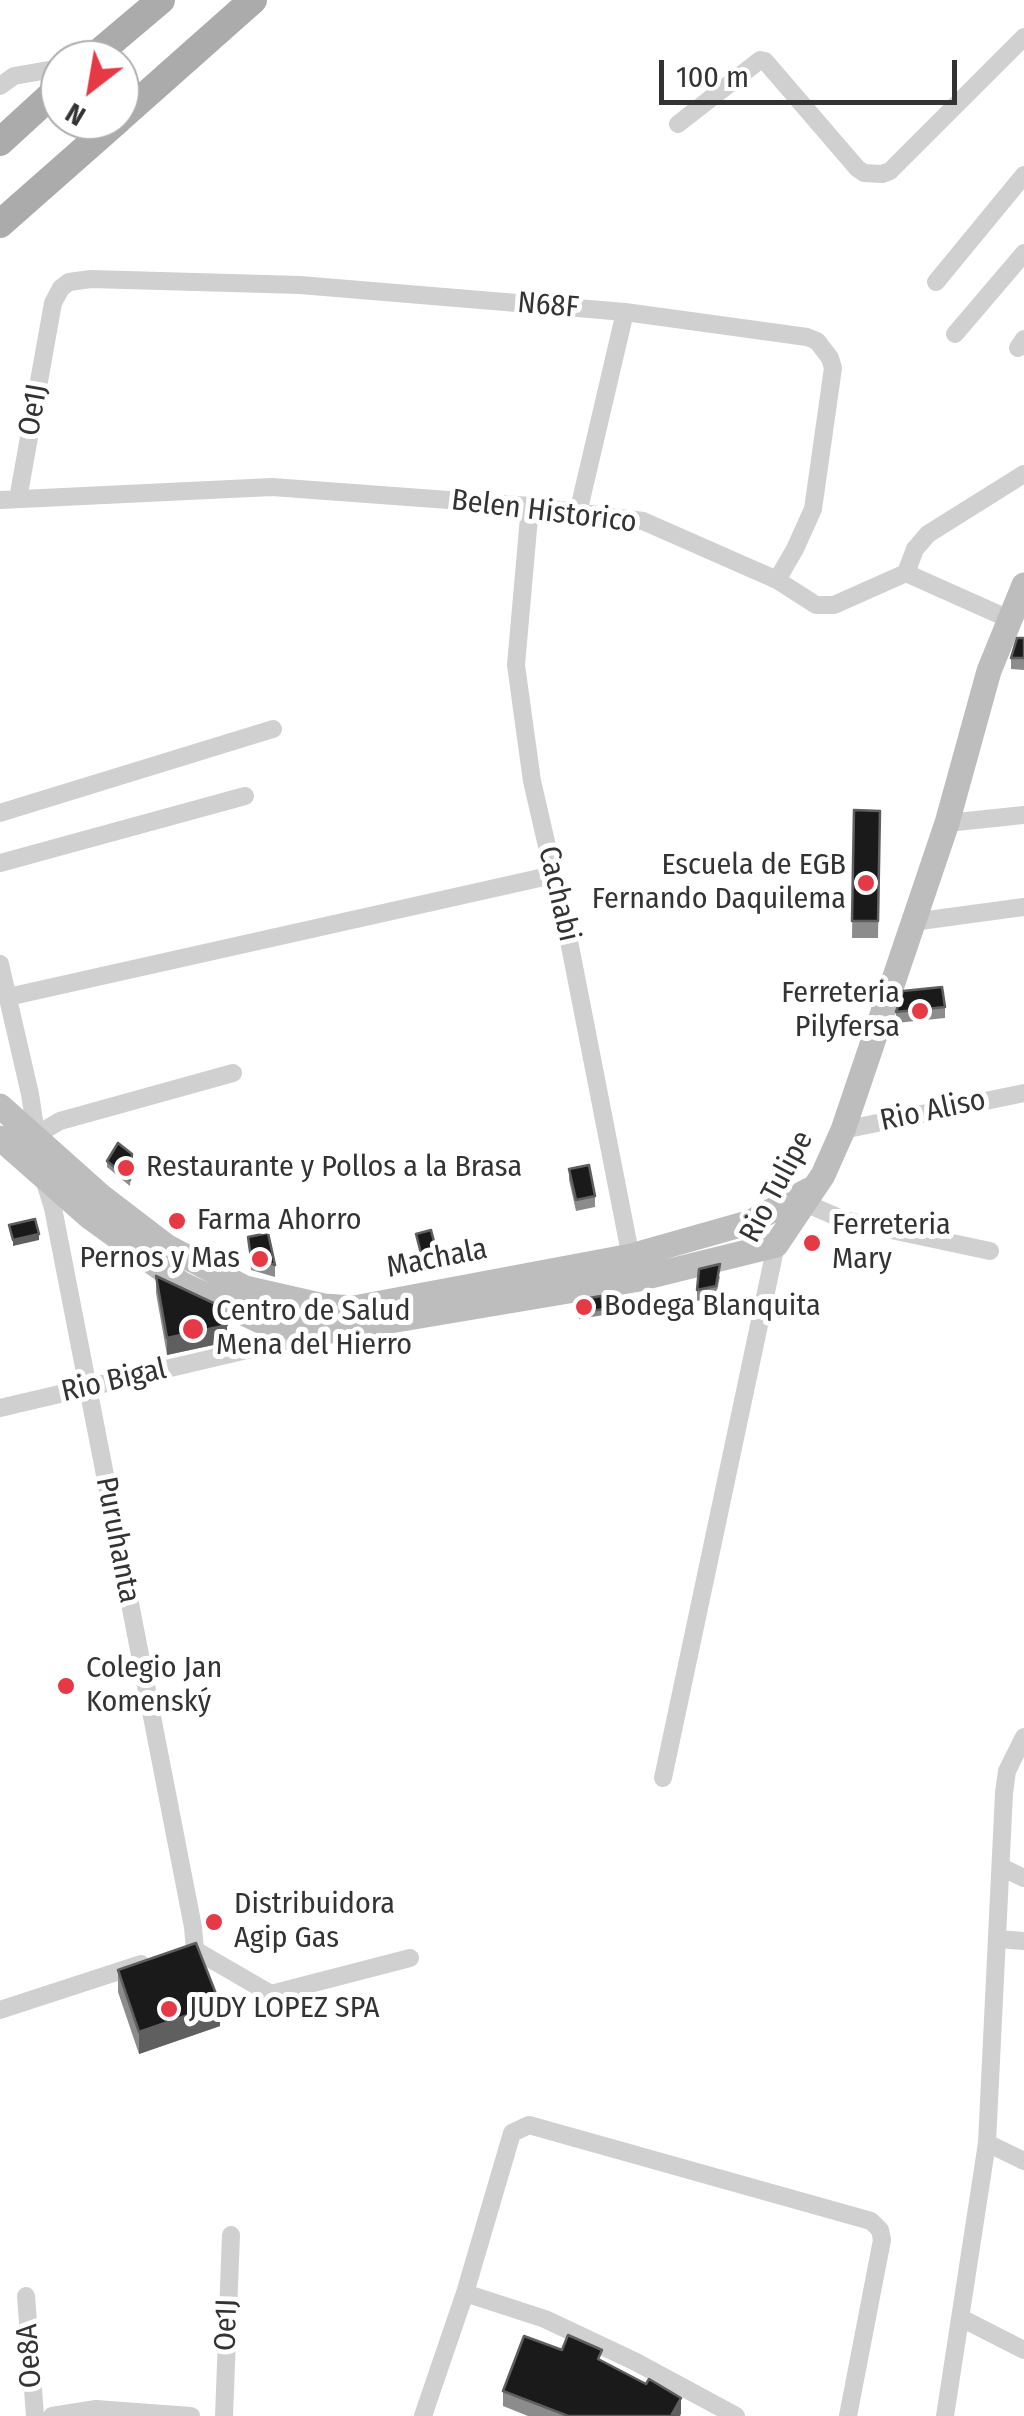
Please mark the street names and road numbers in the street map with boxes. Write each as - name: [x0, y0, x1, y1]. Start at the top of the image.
- street label: N68F: [516, 285, 580, 327]
- street label: Oe1J: [12, 381, 56, 439]
- street label: Belen Historico: [449, 483, 639, 541]
- street label: Cachabi: [530, 843, 586, 945]
- street label: Rio Aliso: [877, 1082, 989, 1140]
- street label: Rio Tulipe: [733, 1125, 821, 1249]
- street label: Machala: [384, 1232, 490, 1286]
- street label: Rio Bigal: [58, 1351, 170, 1411]
- street label: Puruhanta: [87, 1474, 147, 1606]
- street label: Oe1J: [208, 2298, 246, 2352]
- street label: Oe8A: [10, 2323, 50, 2389]

